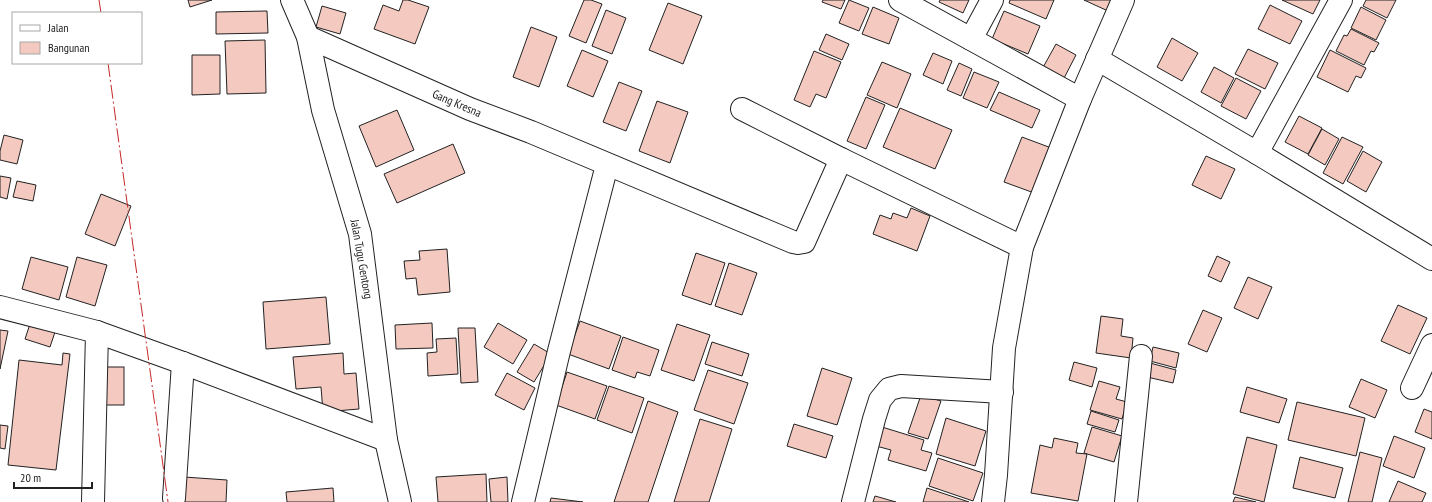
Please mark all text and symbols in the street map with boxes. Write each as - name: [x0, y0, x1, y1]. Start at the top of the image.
- legend: [12, 12, 142, 64]
- text: Jalan: [47, 20, 69, 35]
- text: Bangunan: [48, 40, 89, 55]
- street label: Gang Kresna: [430, 86, 484, 120]
- street label: Jalan Tugu Gentong: [347, 217, 376, 300]
- scale bar: [14, 464, 92, 490]
- text: 20 m: [20, 470, 41, 485]

